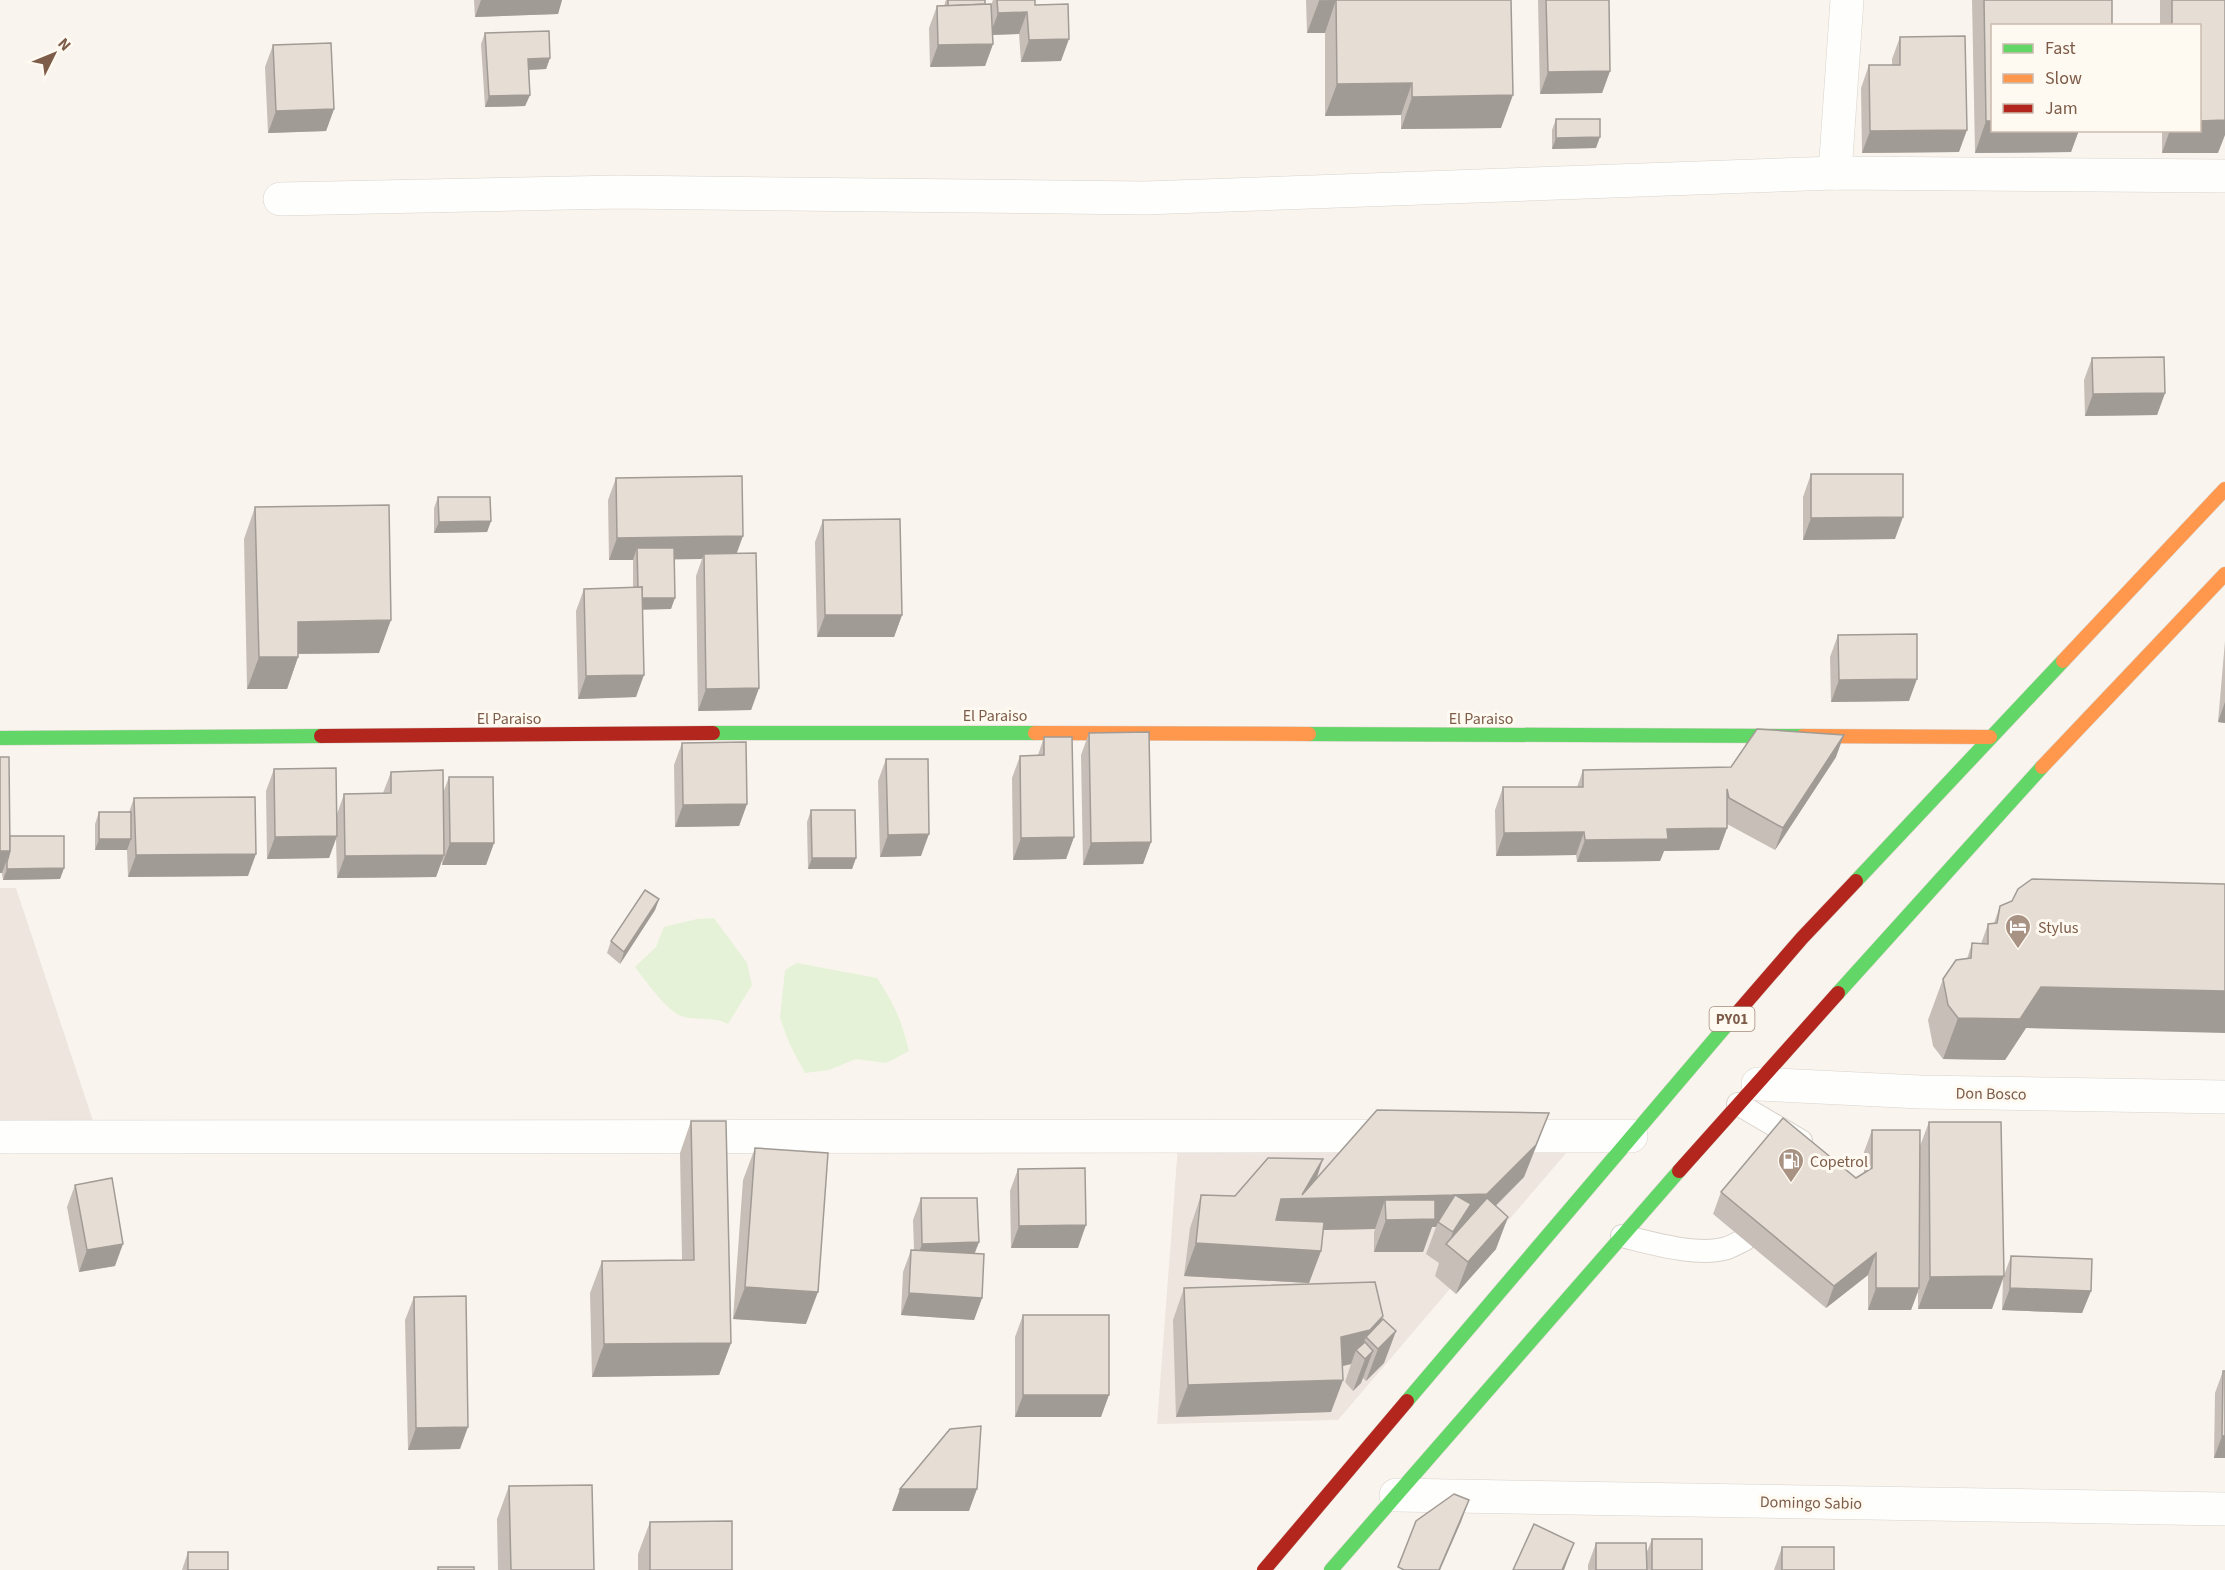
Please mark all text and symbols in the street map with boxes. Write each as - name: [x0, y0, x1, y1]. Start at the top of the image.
- north arrow: [24, 24, 84, 84]
- legend: [1991, 24, 2201, 132]
- text: N: [53, 33, 76, 56]
- text: Fast: [2045, 36, 2076, 61]
- text: Slow: [2045, 66, 2082, 91]
- text: Jam: [2045, 96, 2078, 121]
- street label: El Paraiso: [963, 705, 1027, 727]
- street label: El Paraiso: [477, 708, 541, 730]
- street label: El Paraiso: [1449, 708, 1513, 730]
- hotel icon: Stylus: [2003, 912, 2033, 950]
- place label: Stylus: [2038, 917, 2079, 939]
- road number: PY01: [1710, 1007, 1754, 1031]
- street label: Don Bosco: [1955, 1082, 2027, 1106]
- fuel station icon: Copetrol: [1776, 1146, 1806, 1184]
- place label: Copetrol: [1810, 1151, 1868, 1173]
- street label: Domingo Sabio: [1760, 1491, 1862, 1515]

